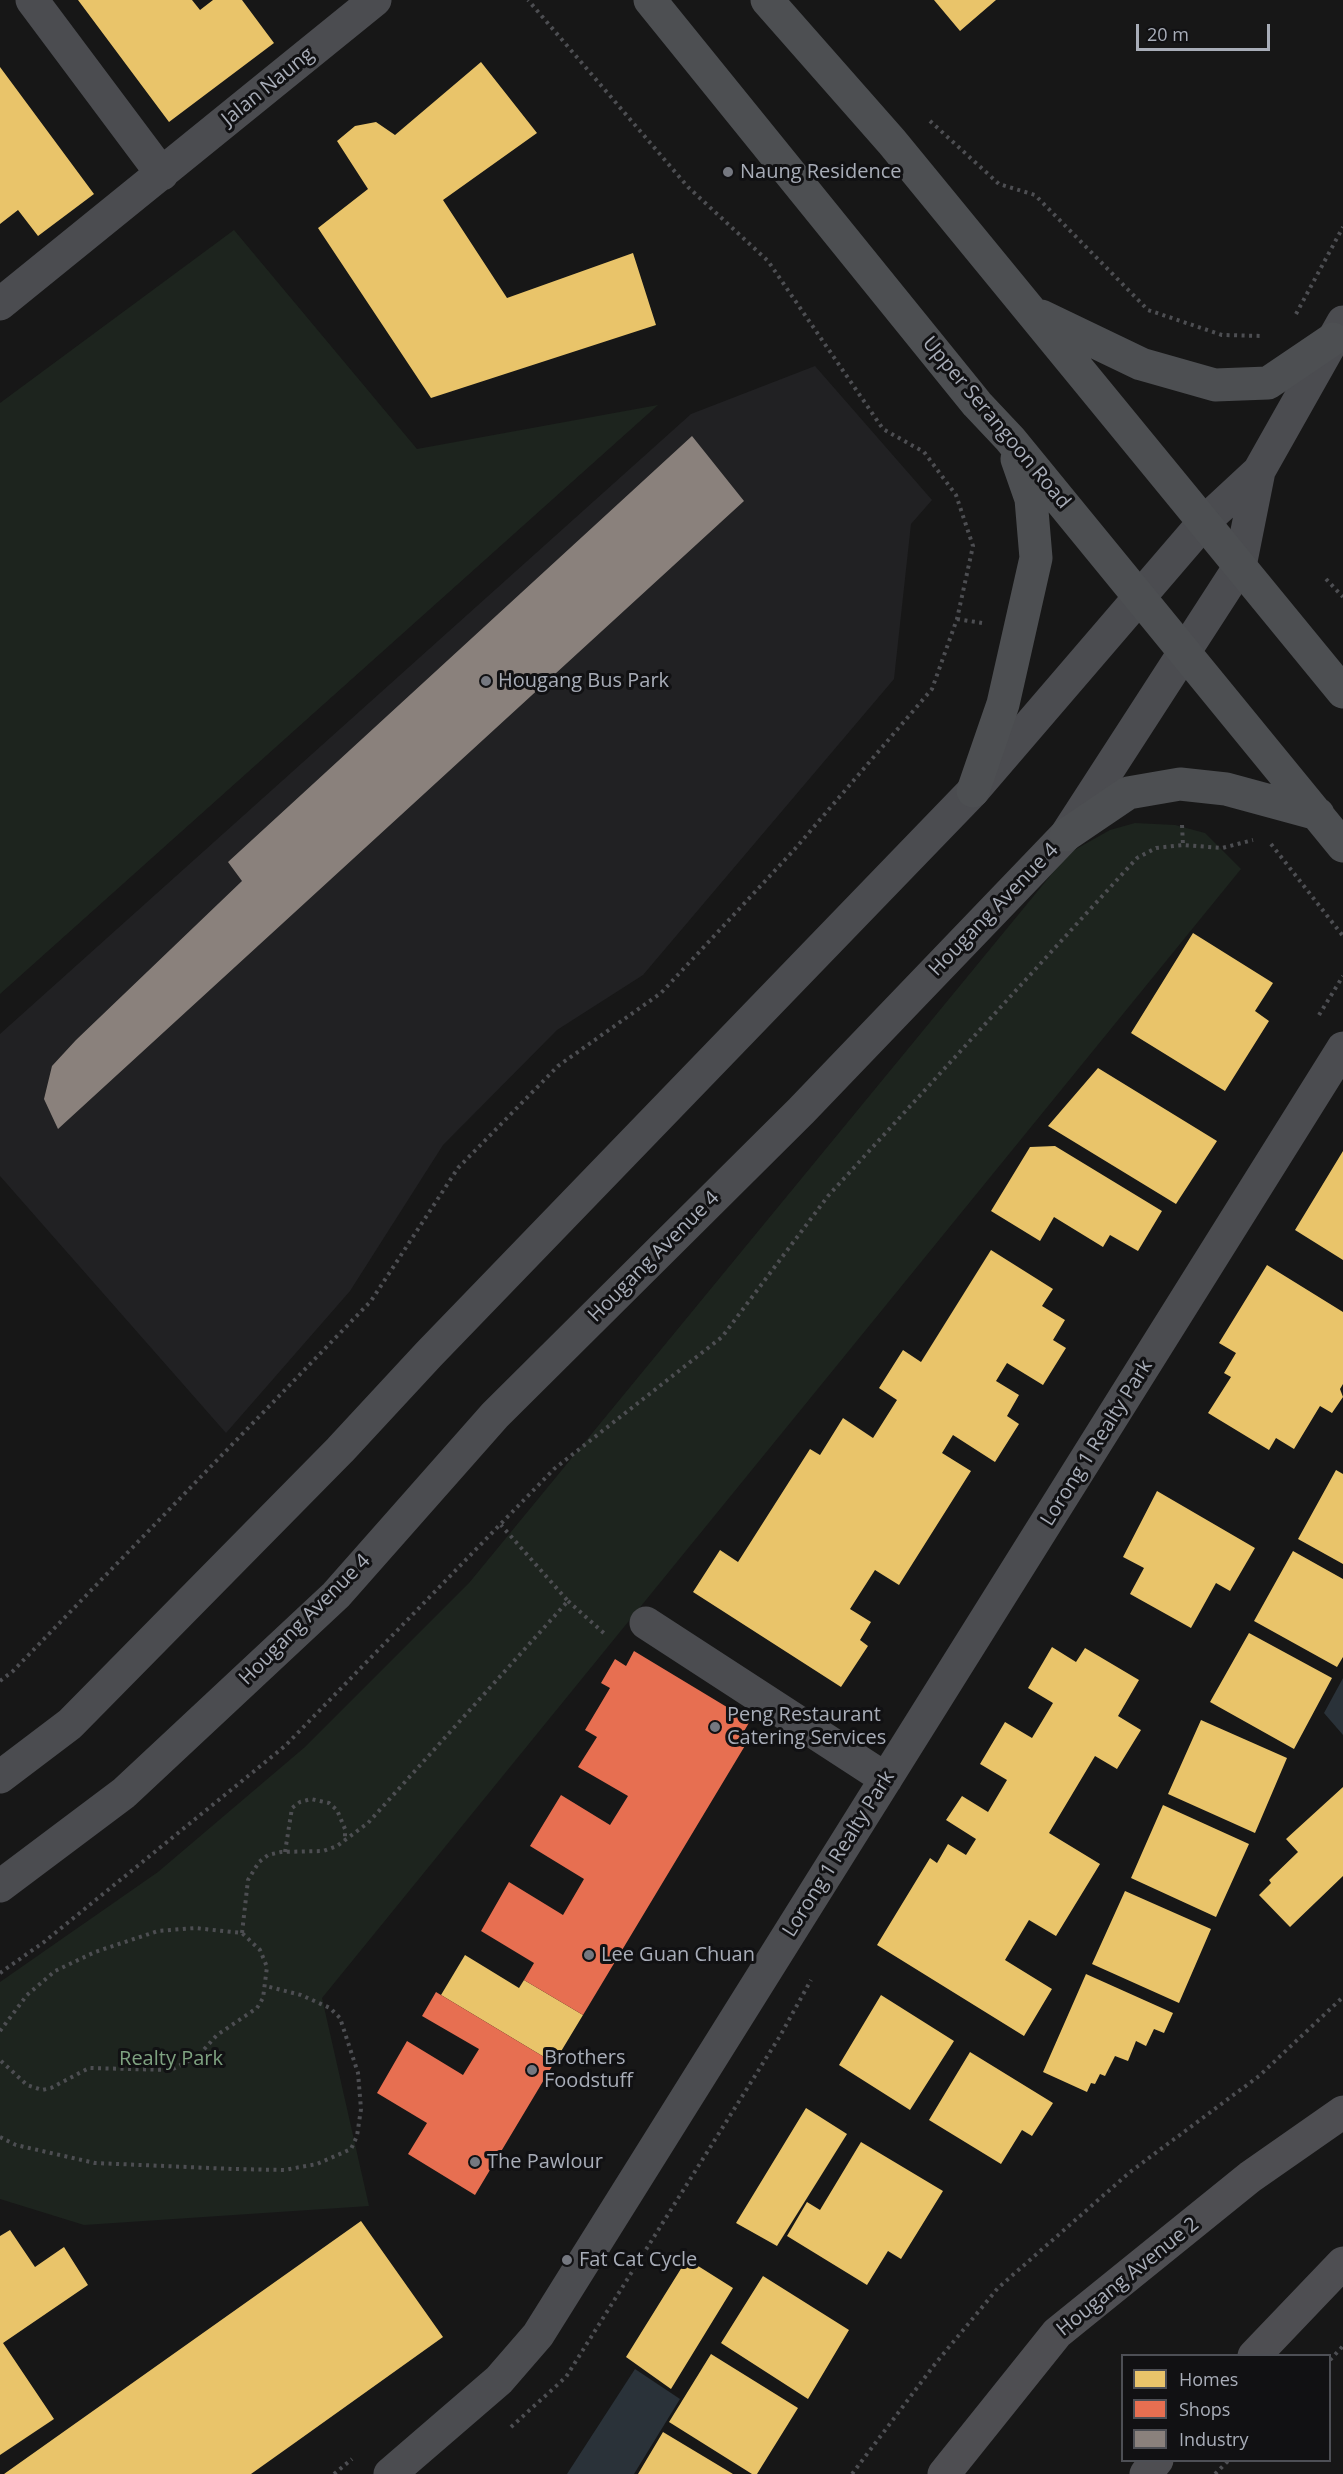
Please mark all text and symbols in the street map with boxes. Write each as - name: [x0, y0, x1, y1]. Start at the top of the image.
- scale bar: [1139, 12, 1272, 50]
- text: 20 m: [1147, 22, 1189, 46]
- street label: Jalan Naung: [217, 43, 319, 131]
- place label: Naung Residence: [740, 160, 901, 184]
- marker: Naung Residence: [721, 165, 735, 179]
- street label: Upper Serangoon Road: [917, 332, 1075, 514]
- place label: Hougang Bus Park: [498, 669, 669, 693]
- marker: Hougang Bus Park: [479, 674, 493, 688]
- street label: Hougang Avenue 4: [924, 839, 1064, 981]
- street label: Hougang Avenue 4: [583, 1186, 725, 1328]
- street label: Lorong 1 Realty Park: [1036, 1355, 1158, 1531]
- street label: Hougang Avenue 4: [234, 1549, 376, 1691]
- place label: Peng Restaurant Catering Services: [727, 1703, 886, 1750]
- marker: Peng Restaurant Catering Services: [708, 1720, 722, 1734]
- street label: Lorong 1 Realty Park: [778, 1766, 900, 1942]
- place label: Lee Guan Chuan: [601, 1943, 755, 1967]
- marker: Lee Guan Chuan: [582, 1948, 596, 1962]
- place label: Brothers Foodstuff: [544, 2046, 633, 2093]
- park label: Realty Park: [119, 2047, 223, 2071]
- marker: Brothers Foodstuff: [525, 2063, 539, 2077]
- place label: The Pawlour: [487, 2150, 603, 2174]
- marker: The Pawlour: [468, 2155, 482, 2169]
- street label: Hougang Avenue 2: [1052, 2212, 1204, 2342]
- place label: Fat Cat Cycle: [579, 2248, 697, 2272]
- marker: Fat Cat Cycle: [560, 2253, 574, 2267]
- legend: [1121, 2354, 1331, 2462]
- text: Homes: [1179, 2367, 1238, 2391]
- text: Shops: [1179, 2397, 1230, 2421]
- text: Industry: [1179, 2427, 1249, 2451]

